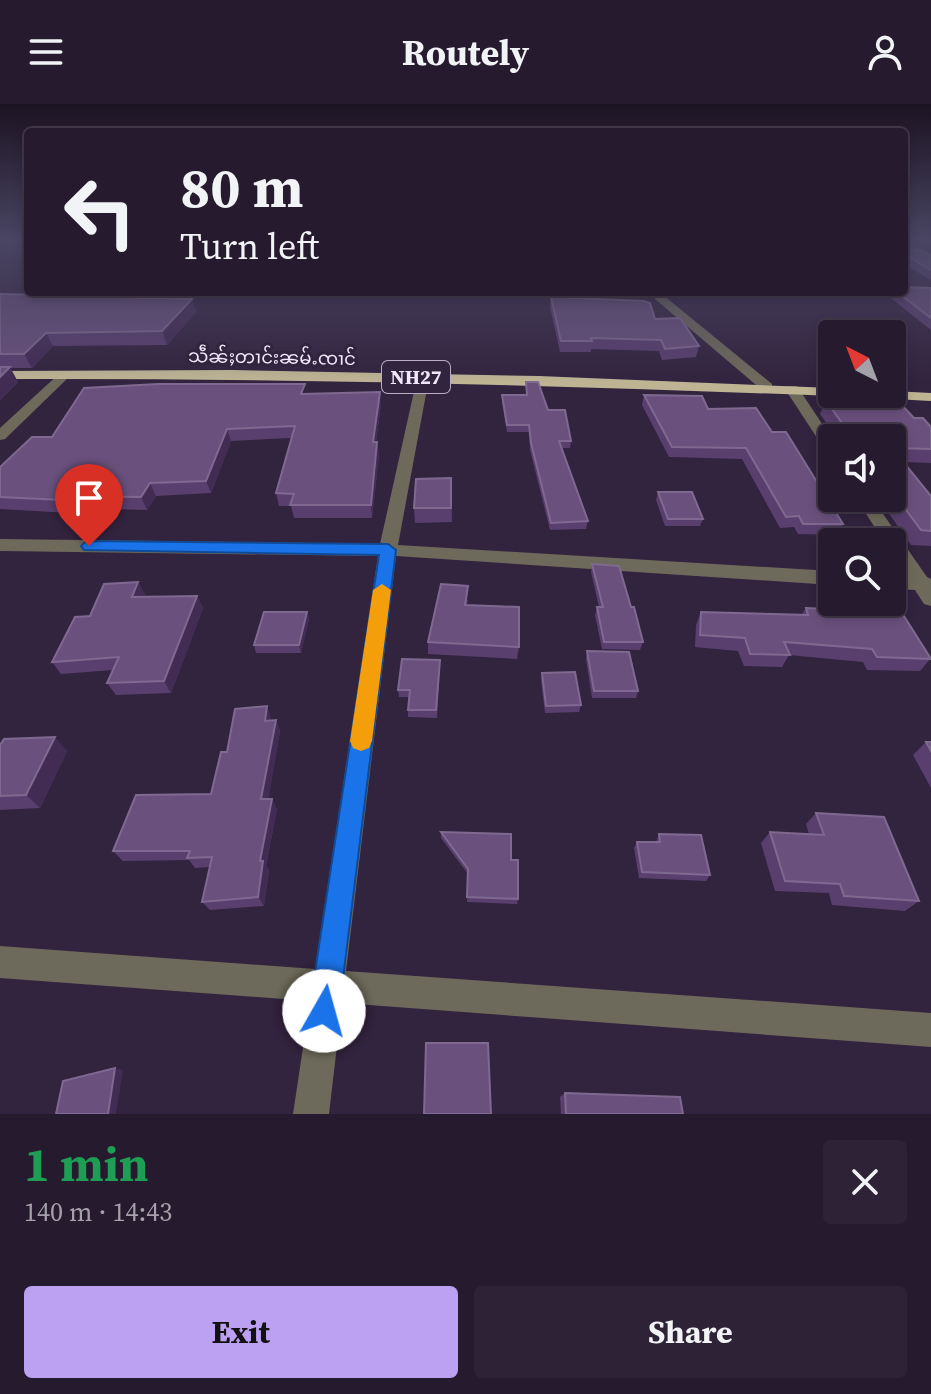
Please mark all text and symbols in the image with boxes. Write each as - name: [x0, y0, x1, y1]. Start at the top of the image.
- text: Routely: [402, 28, 529, 77]
- icon: menu: [24, 30, 68, 74]
- icon: person: [863, 30, 907, 74]
- text: 80 m: [180, 149, 303, 226]
- icon: left: [48, 160, 152, 264]
- text: Turn left: [180, 222, 319, 271]
- north arrow: [818, 320, 906, 408]
- map controls: [818, 320, 906, 616]
- street label: သဵၼ်ႈတၢင်းၼမ်ႉၸၢင်: [188, 342, 356, 371]
- road number: NH27: [382, 361, 450, 393]
- button: sound: [818, 424, 906, 512]
- pin: [55, 464, 123, 546]
- icon: arrive: [67, 476, 111, 520]
- button: search: [818, 528, 906, 616]
- position arrow: [282, 969, 366, 1053]
- text: 1 min: [24, 1131, 149, 1197]
- button: close: [823, 1140, 907, 1224]
- text: 140 m · 14:43: [24, 1194, 172, 1230]
- button: Exit: [24, 1286, 458, 1378]
- button: Share: [474, 1286, 907, 1378]

